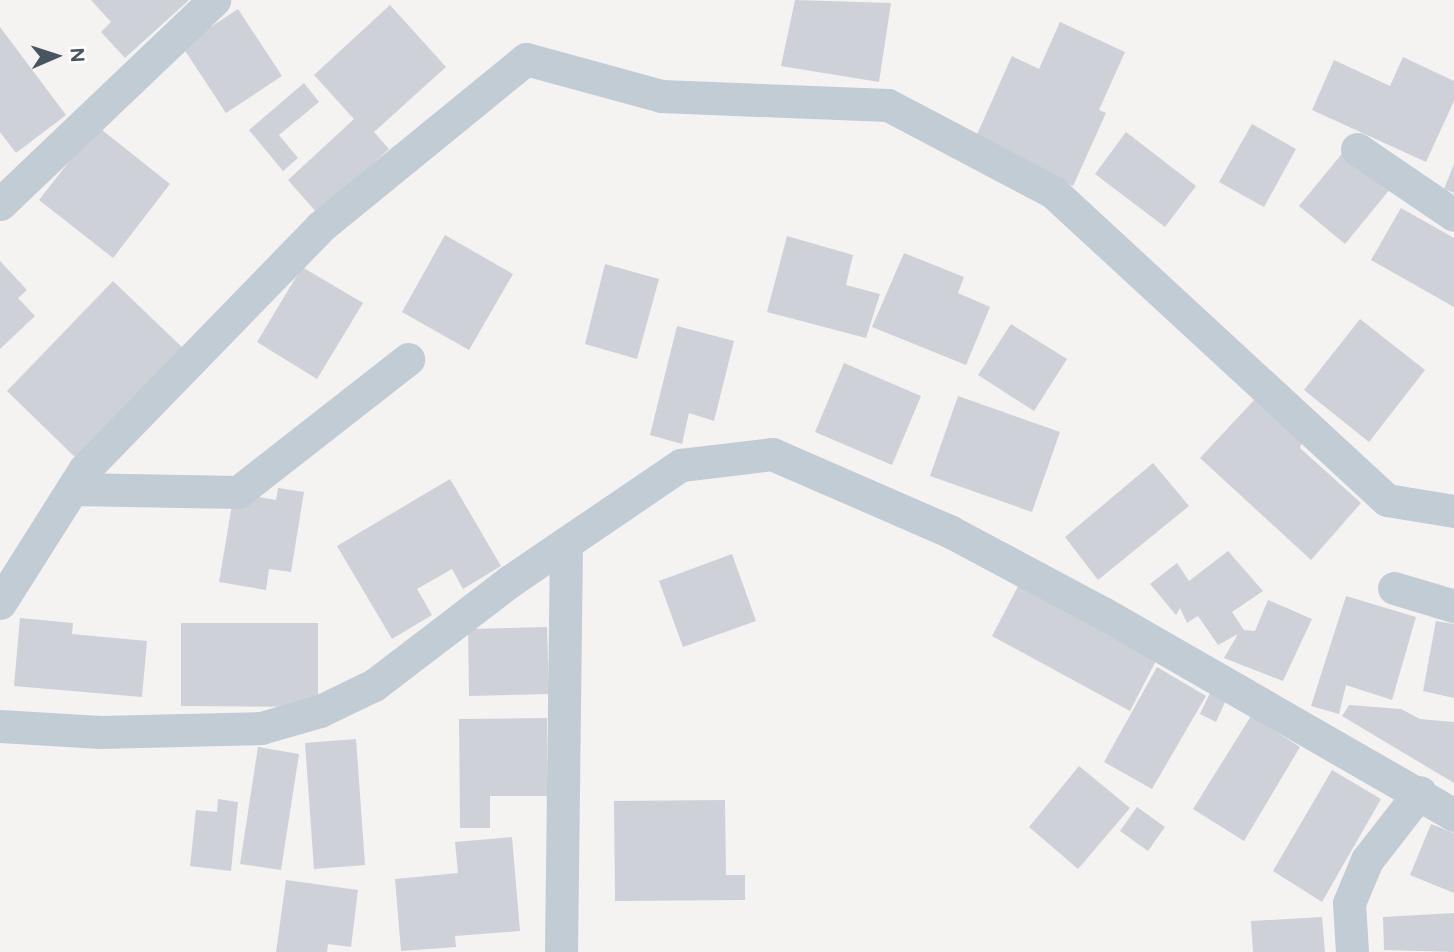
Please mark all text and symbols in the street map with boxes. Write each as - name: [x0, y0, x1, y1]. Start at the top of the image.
- north arrow: [21, 21, 91, 91]
- text: N: [66, 47, 89, 63]

